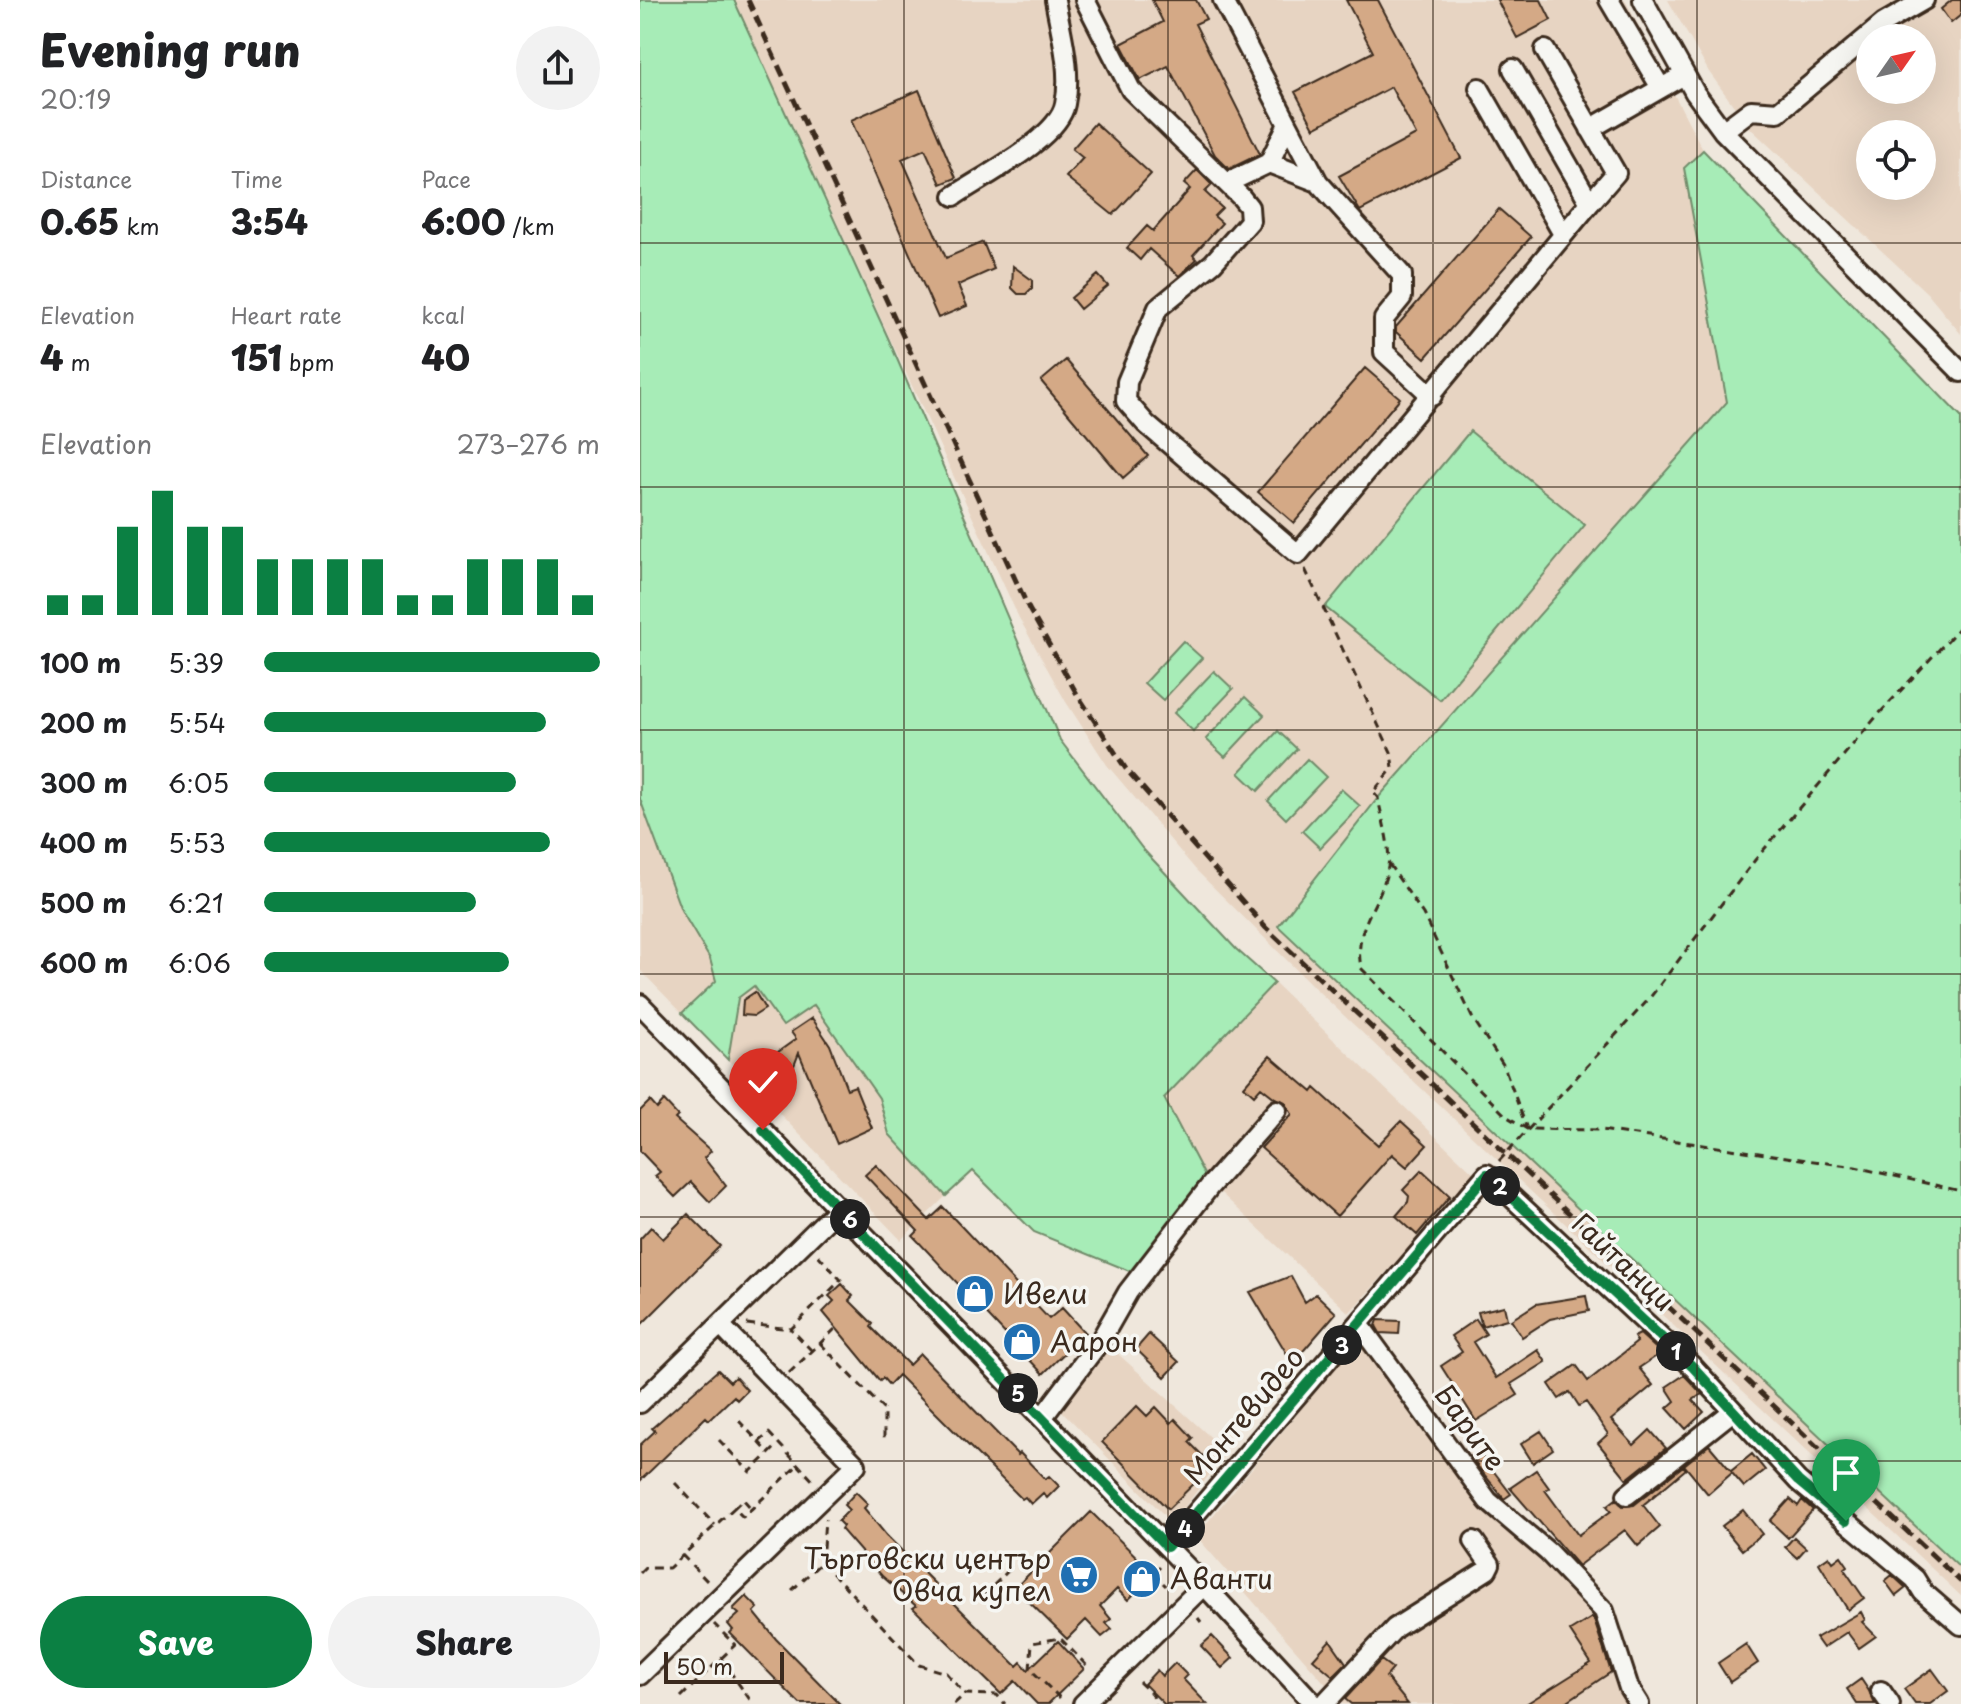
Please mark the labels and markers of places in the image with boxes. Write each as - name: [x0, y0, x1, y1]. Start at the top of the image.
- pin: [729, 1048, 797, 1130]
- pin: 2: [1480, 1166, 1520, 1206]
- pin: 6: [830, 1199, 870, 1239]
- place label: Ивели: [1003, 1271, 1088, 1314]
- shop icon: Ивели: [954, 1273, 996, 1315]
- place label: Аарон: [1050, 1319, 1138, 1362]
- shop icon: Аарон: [1001, 1321, 1043, 1363]
- pin: 3: [1322, 1325, 1362, 1365]
- pin: 1: [1656, 1331, 1696, 1371]
- pin: 5: [998, 1373, 1038, 1413]
- pin: [1812, 1439, 1880, 1521]
- pin: 4: [1165, 1508, 1205, 1548]
- place label: Търговски център Овча купел: [803, 1536, 1051, 1611]
- supermarket icon: Търговски център Овча купел: [1058, 1554, 1100, 1596]
- place label: Аванти: [1170, 1556, 1273, 1599]
- shop icon: Аванти: [1121, 1558, 1163, 1600]

